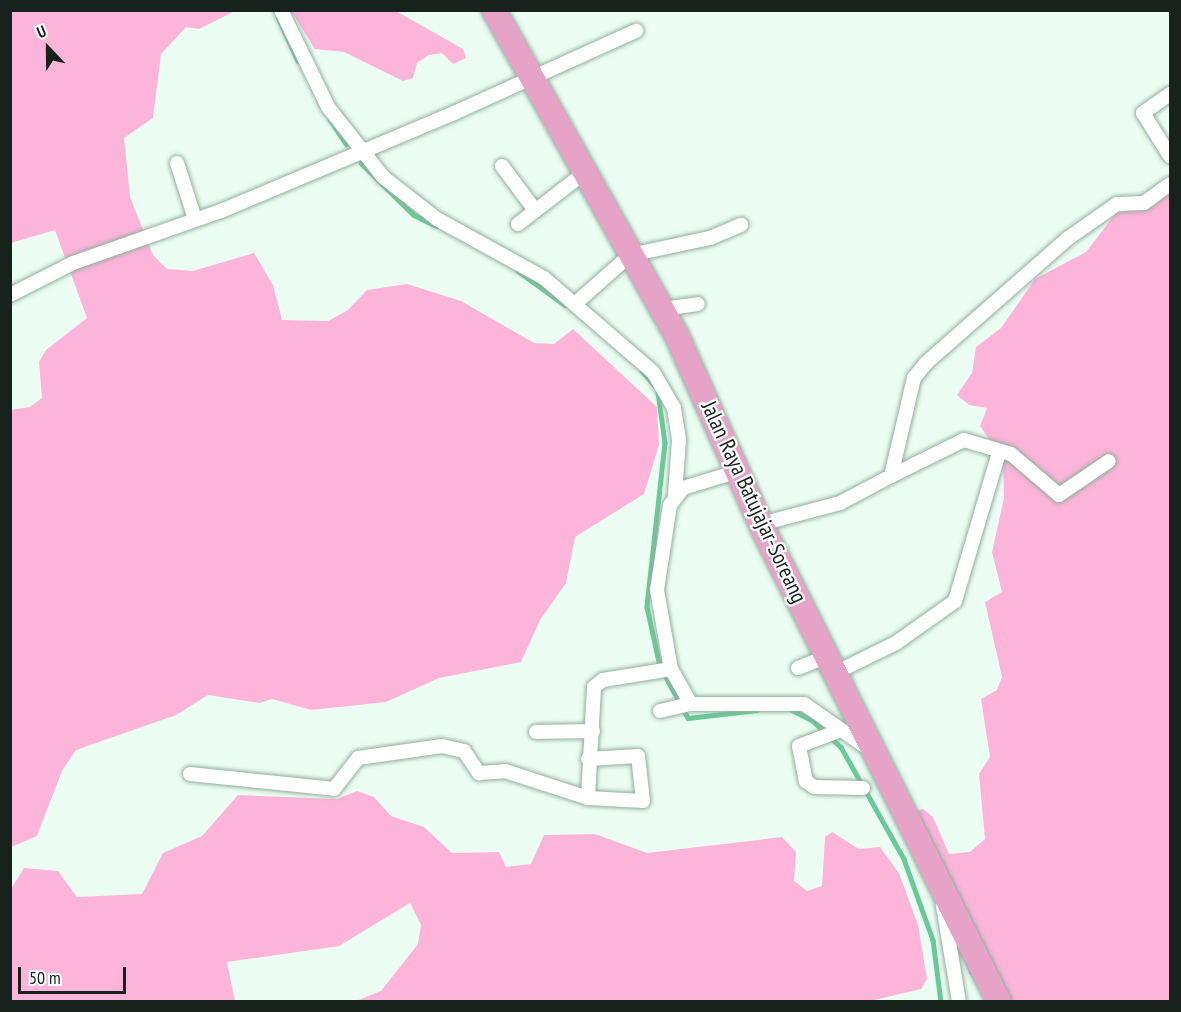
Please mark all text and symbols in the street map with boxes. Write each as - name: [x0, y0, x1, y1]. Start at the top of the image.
- north arrow: [18, 18, 78, 78]
- text: U: [34, 20, 49, 42]
- street label: Jalan Raya Batujajar-Soreang: [696, 397, 812, 607]
- scale bar: [21, 955, 129, 993]
- text: 50 m: [29, 966, 61, 989]

